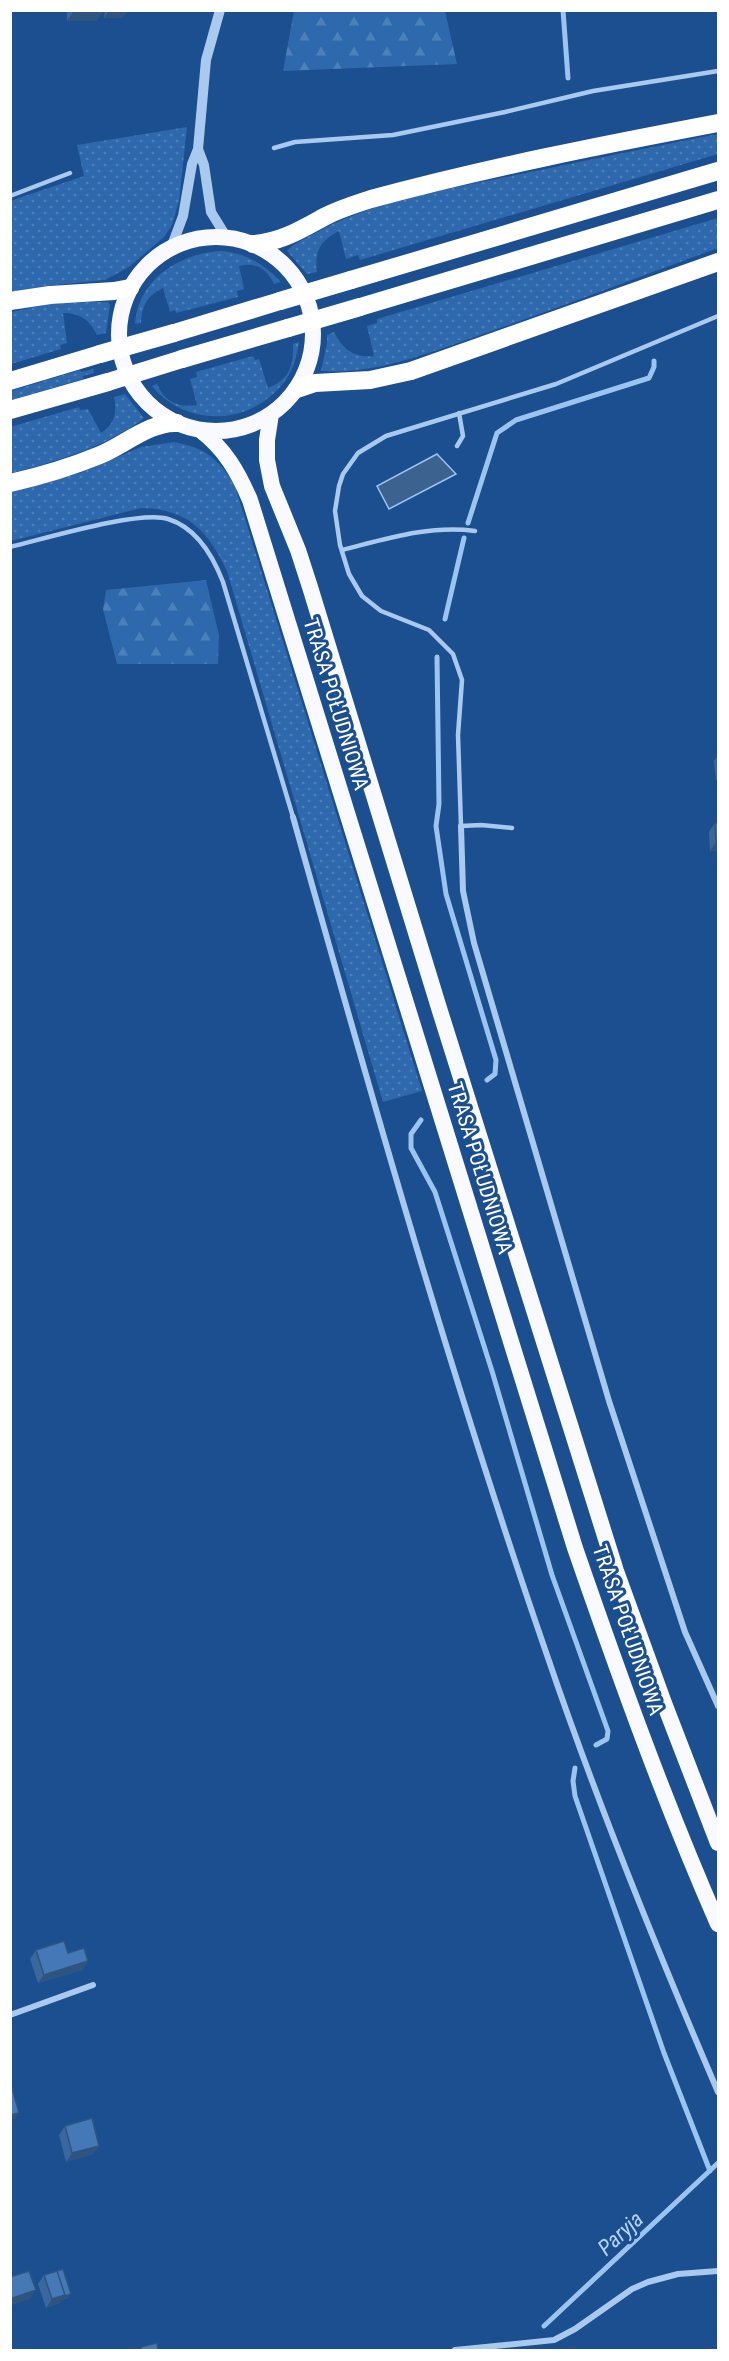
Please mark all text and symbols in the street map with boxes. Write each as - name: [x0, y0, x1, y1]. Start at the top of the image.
- street label: TRASA POŁUDNIOWA: [298, 615, 374, 793]
- street label: TRASA POŁUDNIOWA: [442, 1079, 518, 1257]
- street label: TRASA POŁUDNIOWA: [588, 1542, 668, 1718]
- water label: Paryja: [593, 2206, 648, 2260]

